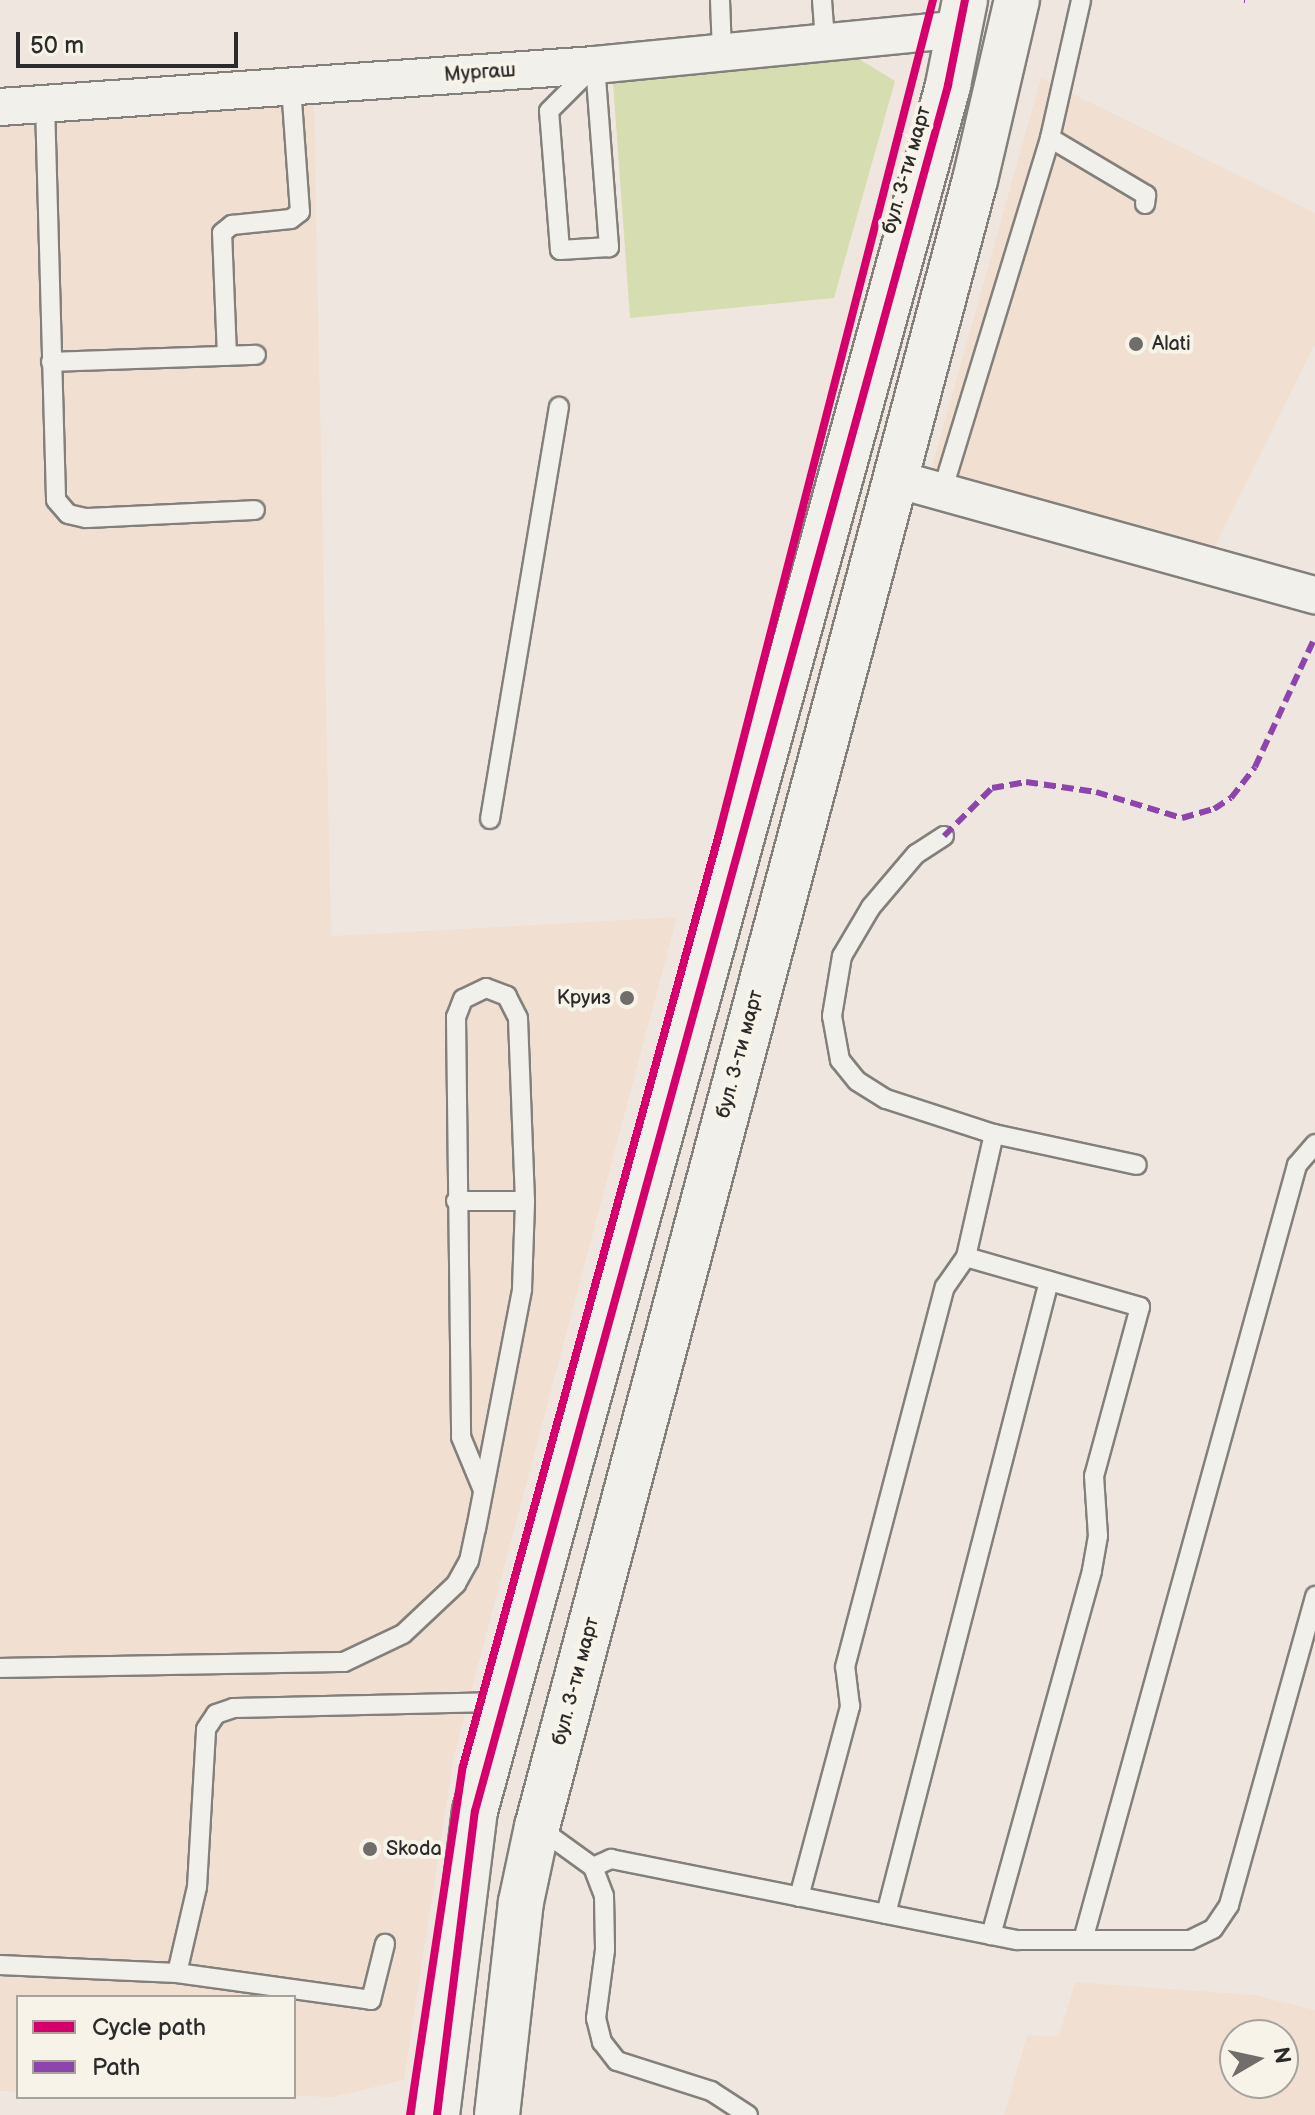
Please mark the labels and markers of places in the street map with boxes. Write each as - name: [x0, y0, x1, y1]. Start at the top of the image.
- place label: Alati: [1152, 332, 1191, 356]
- marker: Alati: [1127, 335, 1145, 353]
- place label: Круиз: [557, 986, 611, 1010]
- marker: Круиз: [618, 989, 636, 1007]
- place label: Skoda: [386, 1837, 442, 1861]
- marker: Skoda: [361, 1840, 379, 1858]

